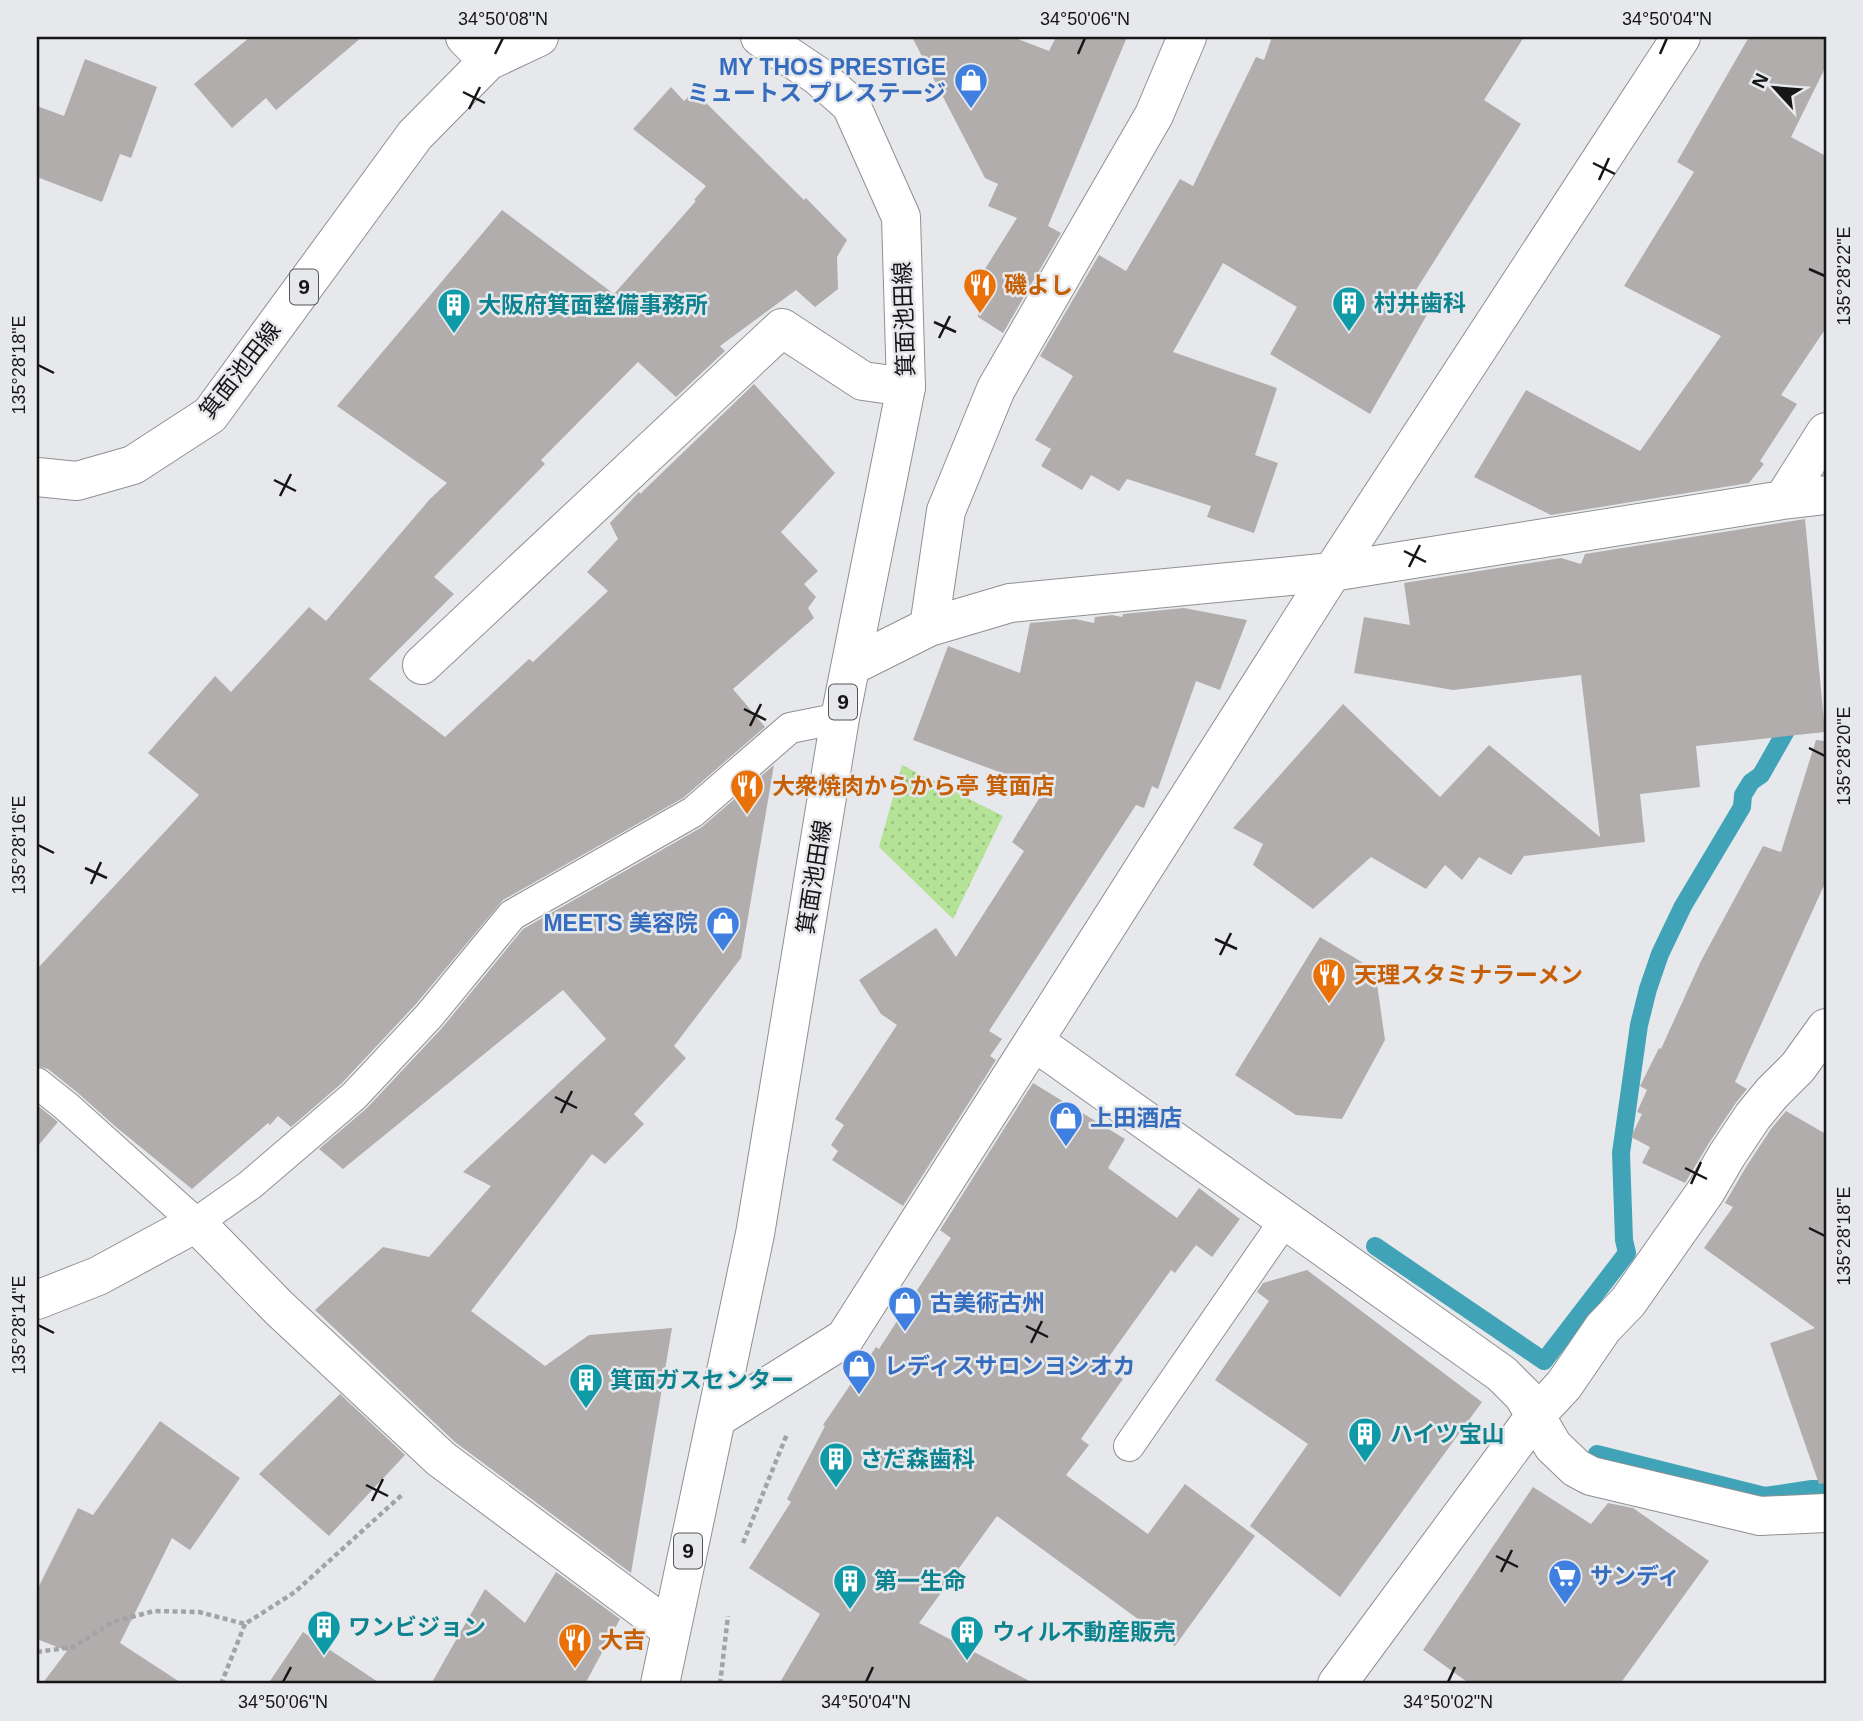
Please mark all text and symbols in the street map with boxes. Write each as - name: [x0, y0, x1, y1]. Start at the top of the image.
- text: 34°50'08"N: [458, 9, 548, 29]
- text: 34°50'06"N: [1040, 9, 1130, 29]
- text: 34°50'04"N: [1622, 9, 1712, 29]
- north arrow: [1741, 52, 1811, 122]
- place label: MY THOS PRESTIGE ミュートス プレステージ: [687, 54, 946, 106]
- shop icon: MY THOS PRESTIGE ミュートス プレステージ: [952, 61, 990, 110]
- text: N: [1748, 70, 1773, 92]
- text: 135°28'22"E: [1834, 226, 1854, 326]
- street label: 箕面池田線: [889, 261, 919, 377]
- restaurant icon: 磯よし: [961, 266, 999, 315]
- road number: 9: [290, 270, 318, 304]
- place label: 磯よし: [1004, 272, 1073, 298]
- building icon: 村井歯科: [1330, 284, 1368, 333]
- building icon: 大阪府箕面整備事務所: [435, 286, 473, 335]
- place label: 村井歯科: [1374, 290, 1466, 316]
- place label: 大阪府箕面整備事務所: [478, 292, 708, 318]
- text: 135°28'18"E: [9, 315, 29, 415]
- street label: 箕面池田線: [194, 317, 286, 423]
- road number: 9: [829, 684, 857, 720]
- text: 135°28'20"E: [1834, 706, 1854, 806]
- restaurant icon: 大衆焼肉からから亭 箕面店: [728, 767, 766, 816]
- place label: 大衆焼肉からから亭 箕面店: [772, 773, 1054, 799]
- text: 135°28'16"E: [9, 795, 29, 895]
- street label: 箕面池田線: [792, 818, 836, 936]
- shop icon: MEETS 美容院: [704, 904, 742, 953]
- place label: MEETS 美容院: [543, 910, 698, 936]
- restaurant icon: 天理スタミナラーメン: [1310, 956, 1348, 1005]
- place label: 天理スタミナラーメン: [1354, 962, 1583, 988]
- shop icon: 上田酒店: [1047, 1099, 1085, 1148]
- place label: 上田酒店: [1090, 1105, 1182, 1131]
- text: 135°28'18"E: [1834, 1186, 1854, 1286]
- text: 135°28'14"E: [9, 1275, 29, 1375]
- shop icon: 古美術古州: [886, 1284, 924, 1333]
- place label: 古美術古州: [930, 1290, 1045, 1316]
- shop icon: レディスサロンヨシオカ: [840, 1347, 878, 1396]
- place label: レディスサロンヨシオカ: [884, 1353, 1135, 1379]
- building icon: 箕面ガスセンター: [567, 1361, 605, 1410]
- place label: 箕面ガスセンター: [610, 1367, 794, 1393]
- building icon: ハイツ宝山: [1346, 1415, 1384, 1464]
- place label: ハイツ宝山: [1390, 1421, 1505, 1447]
- building icon: さだ森歯科: [817, 1440, 855, 1489]
- place label: さだ森歯科: [860, 1446, 975, 1472]
- road number: 9: [674, 1534, 702, 1568]
- supermarket icon: サンディ: [1546, 1557, 1584, 1606]
- building icon: 第一生命: [831, 1562, 869, 1611]
- place label: サンディ: [1590, 1563, 1680, 1589]
- place label: 第一生命: [874, 1568, 967, 1594]
- building icon: ワンビジョン: [305, 1608, 343, 1657]
- building icon: ウィル不動産販売: [948, 1613, 986, 1662]
- place label: ワンビジョン: [348, 1614, 486, 1640]
- place label: ウィル不動産販売: [992, 1619, 1176, 1645]
- restaurant icon: 大吉: [556, 1621, 594, 1670]
- place label: 大吉: [600, 1627, 646, 1653]
- text: 34°50'06"N: [238, 1692, 328, 1712]
- text: 34°50'04"N: [821, 1692, 911, 1712]
- text: 34°50'02"N: [1403, 1692, 1493, 1712]

